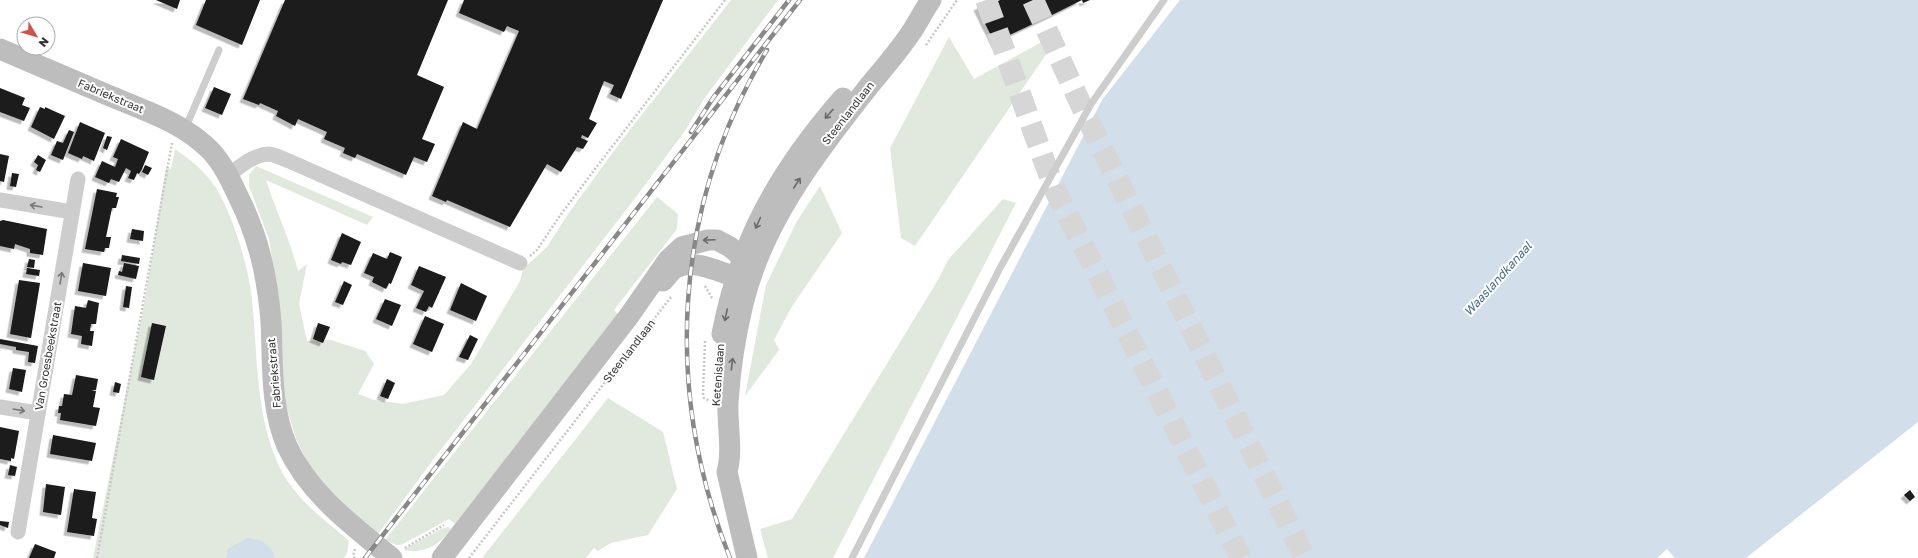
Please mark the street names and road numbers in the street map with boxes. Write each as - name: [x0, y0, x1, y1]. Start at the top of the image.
- street label: Fabriekstraat: [76, 76, 146, 115]
- street label: Steenlandlaan: [819, 78, 876, 147]
- street label: Van Groesbeekstraat: [32, 301, 63, 411]
- street label: Steenlandlaan: [600, 316, 657, 385]
- street label: Fabriekstraat: [264, 337, 283, 409]
- street label: Ketenislaan: [709, 343, 726, 407]

